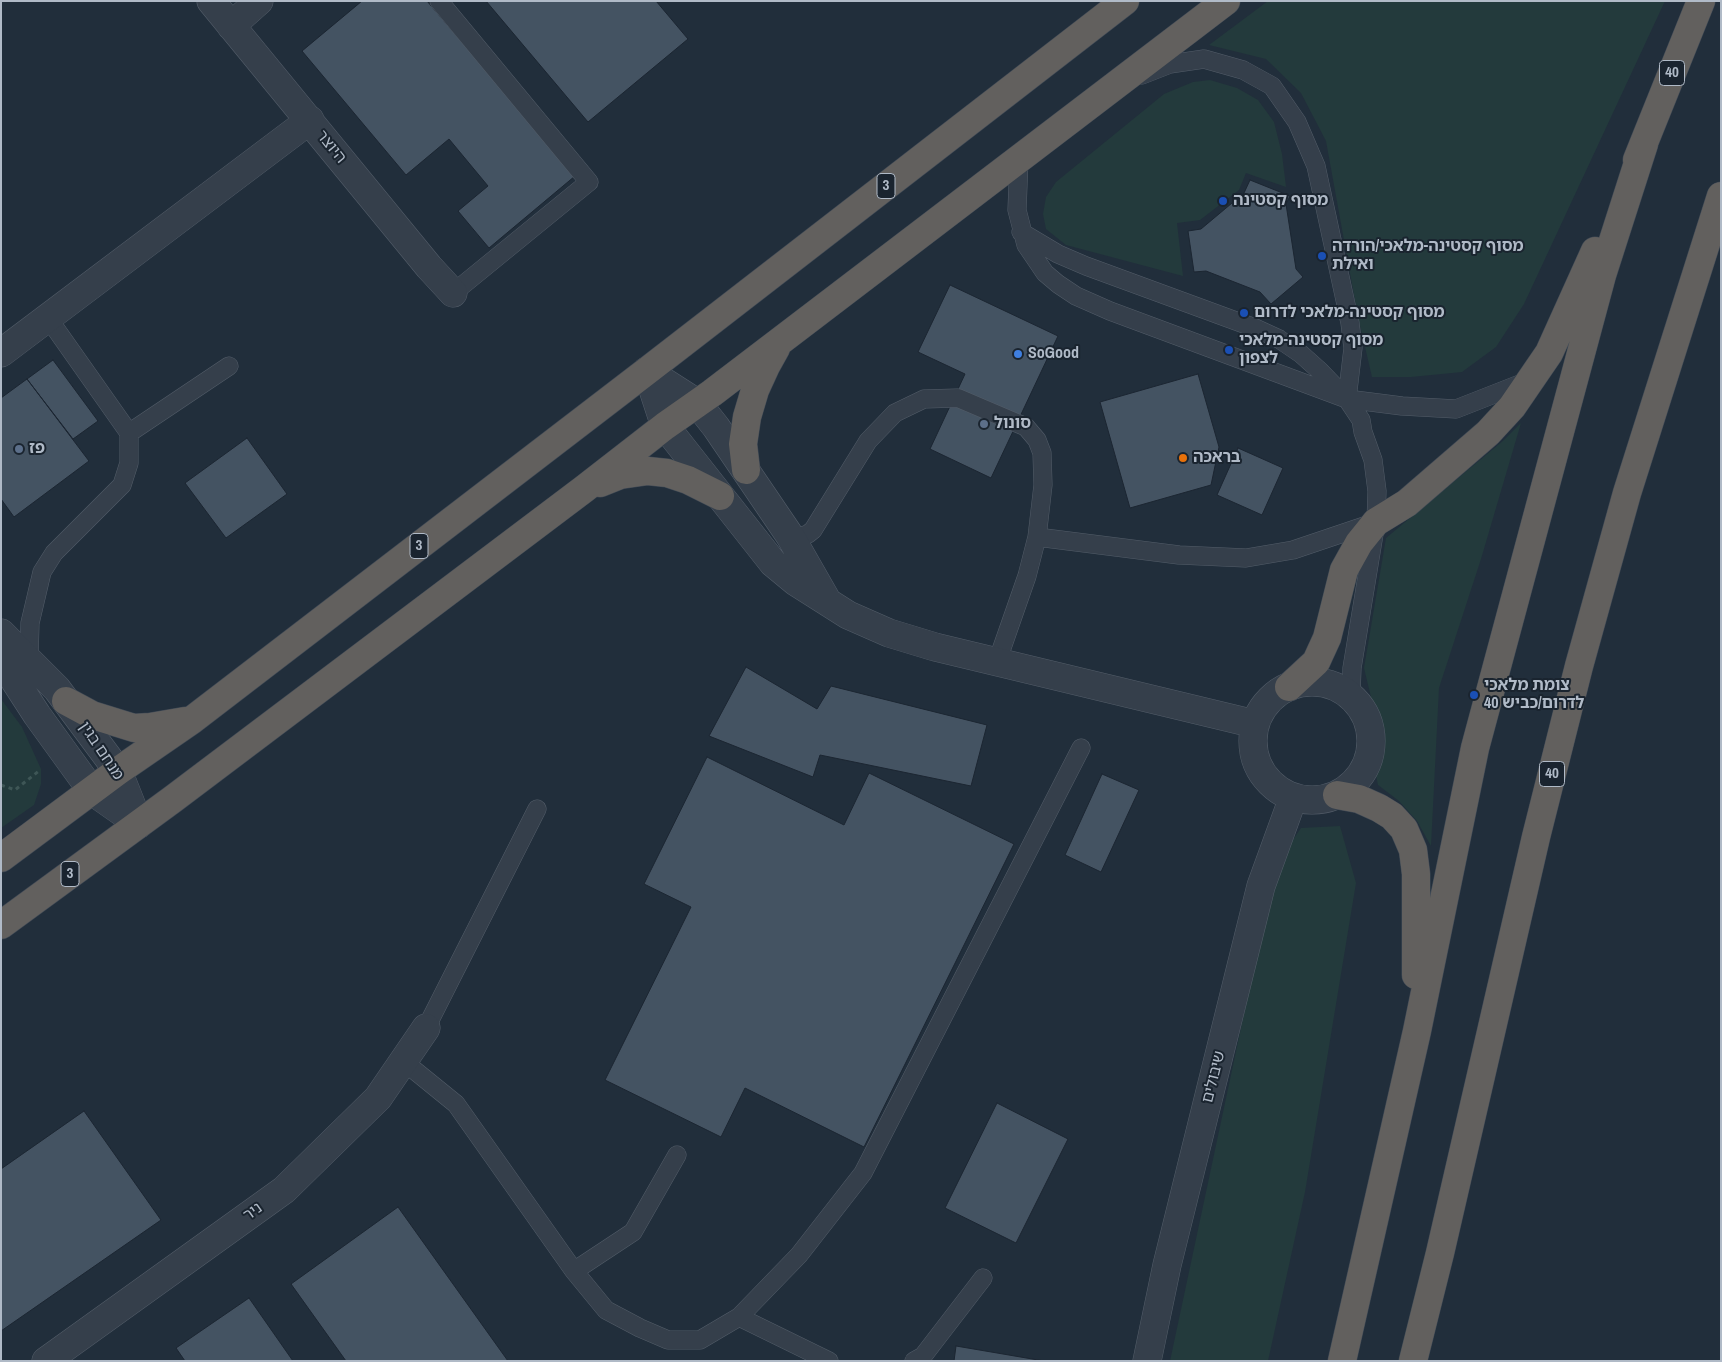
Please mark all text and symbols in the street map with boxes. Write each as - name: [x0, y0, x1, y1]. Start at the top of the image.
- road number: 40: [1660, 60, 1684, 86]
- street label: היוצר: [312, 127, 350, 167]
- road number: 3: [877, 174, 895, 198]
- place label: מסוף קסטינה: [1233, 191, 1328, 211]
- marker: מסוף קסטינה: [1217, 195, 1229, 207]
- place label: מסוף קסטינה-מלאכי/הורדה ואילת: [1332, 237, 1523, 275]
- marker: מסוף קסטינה-מלאכי/הורדה ואילת: [1316, 250, 1328, 262]
- place label: מסוף קסטינה-מלאכי לדרום: [1254, 303, 1445, 323]
- marker: מסוף קסטינה-מלאכי לדרום: [1238, 307, 1250, 319]
- place label: מסוף קסטינה-מלאכי לצפון: [1239, 331, 1383, 369]
- place label: SoGood: [1028, 344, 1079, 364]
- marker: מסוף קסטינה-מלאכי לצפון: [1223, 344, 1235, 356]
- marker: SoGood: [1012, 348, 1024, 360]
- place label: סונול: [994, 414, 1031, 434]
- marker: סונול: [978, 418, 990, 430]
- place label: פז: [29, 439, 45, 459]
- marker: פז: [13, 443, 25, 455]
- place label: בראכה: [1193, 448, 1241, 468]
- marker: בראכה: [1177, 452, 1189, 464]
- road number: 3: [410, 534, 428, 558]
- place label: צומת מלאכי לדרום/כביש 40: [1484, 676, 1584, 714]
- marker: צומת מלאכי לדרום/כביש 40: [1468, 689, 1480, 701]
- street label: מנחם בגין: [74, 718, 128, 784]
- road number: 40: [1540, 762, 1564, 786]
- road number: 3: [61, 862, 79, 886]
- street label: שיבולים: [1198, 1049, 1230, 1105]
- street label: ניר: [240, 1199, 266, 1225]

